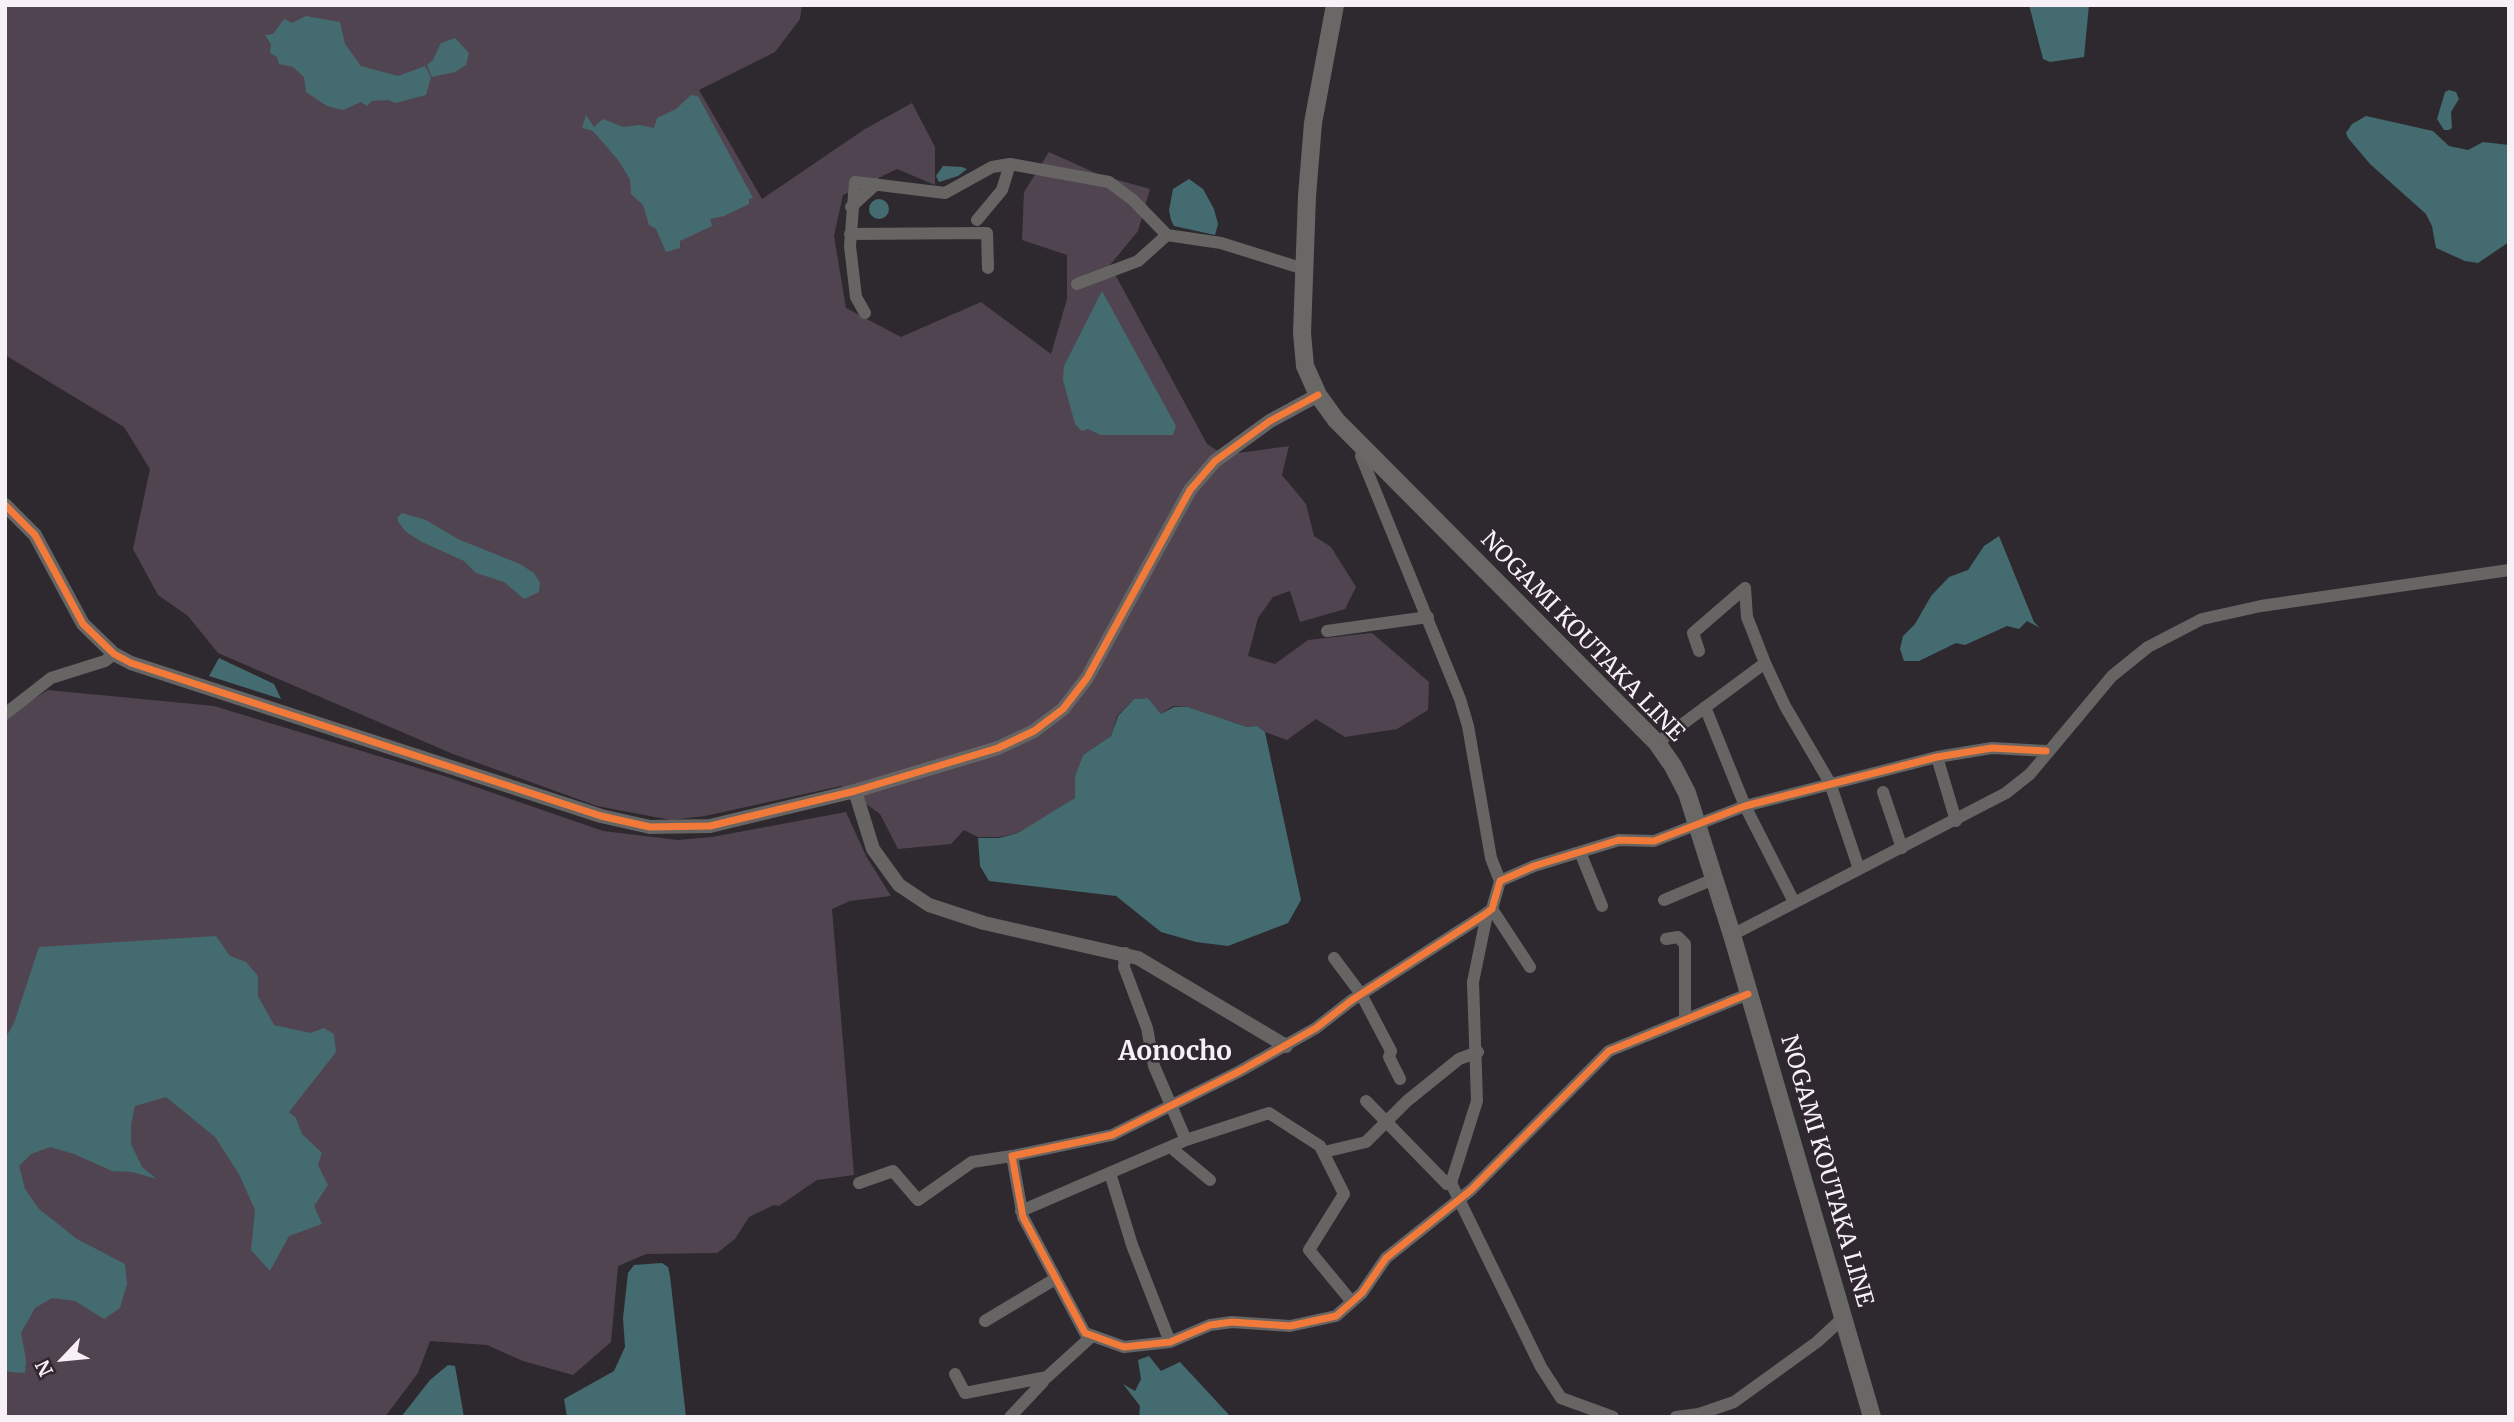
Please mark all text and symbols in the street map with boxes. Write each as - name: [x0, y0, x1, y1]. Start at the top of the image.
- street label: NOGAMI KOUTAKA LINE: [1474, 526, 1690, 748]
- street label: NOGAMI KOUTAKA LINE: [1774, 1032, 1878, 1310]
- district label: Aonocho: [1118, 1037, 1232, 1069]
- north arrow: [28, 1324, 98, 1394]
- text: N: [30, 1356, 58, 1380]

